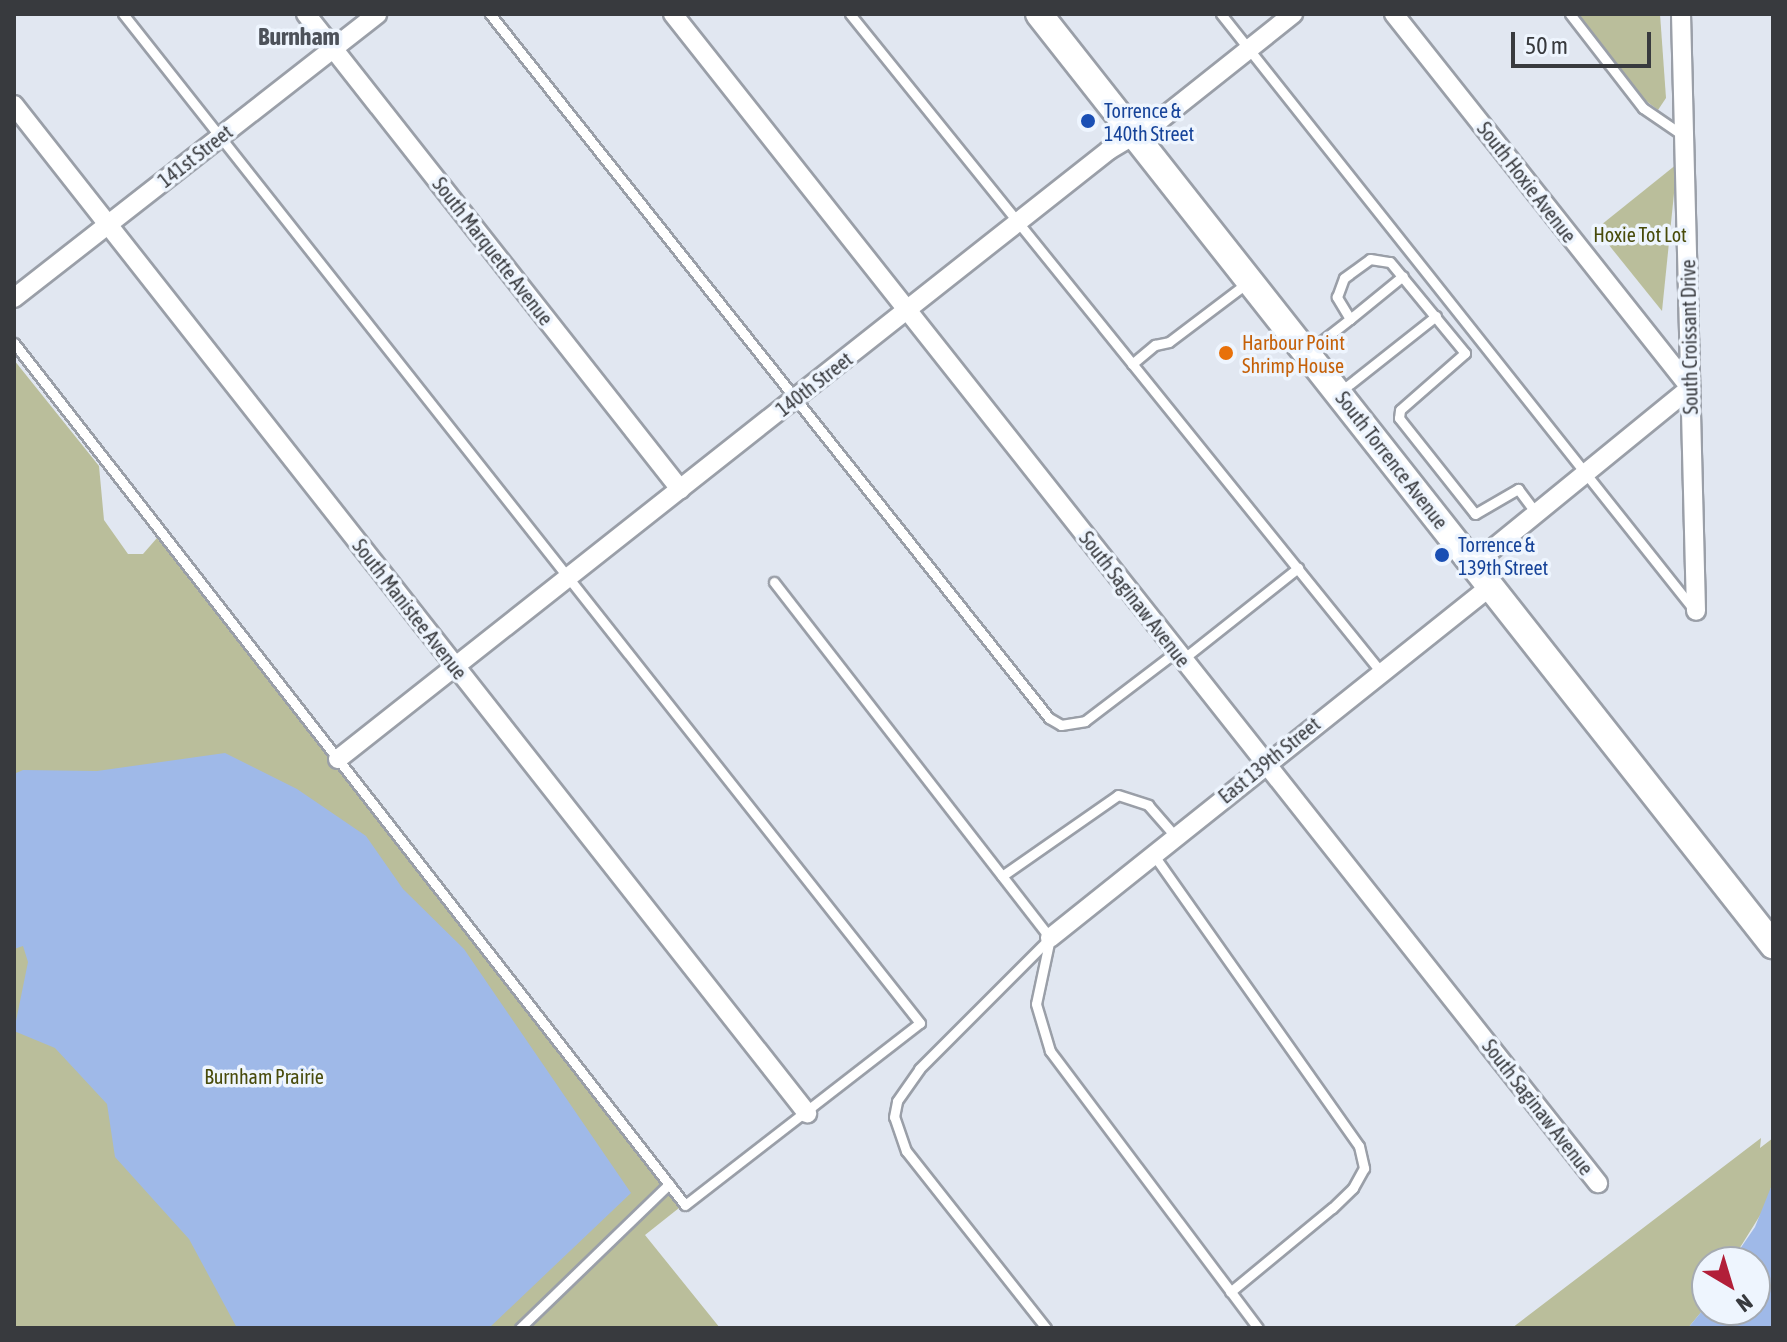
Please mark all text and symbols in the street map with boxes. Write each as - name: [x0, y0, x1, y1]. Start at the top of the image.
- scale bar: [1515, 16, 1655, 66]
- district label: Burnham: [258, 23, 340, 51]
- text: 50 m: [1525, 32, 1568, 59]
- place label: Torrence & 140th Street: [1104, 98, 1194, 145]
- marker: Torrence & 140th Street: [1079, 112, 1097, 130]
- street label: South Hoxie Avenue: [1472, 117, 1582, 247]
- street label: 141st Street: [153, 120, 237, 192]
- street label: South Marquette Avenue: [428, 172, 558, 330]
- park label: Hoxie Tot Lot: [1593, 222, 1687, 246]
- street label: South Croissant Drive: [1676, 259, 1702, 415]
- place label: Harbour Point Shrimp House: [1242, 330, 1345, 377]
- marker: Harbour Point Shrimp House: [1217, 344, 1235, 362]
- street label: 140th Street: [771, 347, 857, 421]
- street label: South Torrence Avenue: [1331, 386, 1453, 534]
- street label: South Saginaw Avenue: [1075, 526, 1195, 672]
- place label: Torrence & 139th Street: [1458, 532, 1548, 579]
- street label: South Manistee Avenue: [348, 534, 472, 684]
- marker: Torrence & 139th Street: [1433, 546, 1451, 564]
- street label: East 139th Street: [1213, 712, 1325, 808]
- street label: South Saginaw Avenue: [1478, 1034, 1598, 1180]
- park label: Burnham Prairie: [204, 1064, 324, 1088]
- north arrow: [1691, 1246, 1771, 1326]
- text: N: [1731, 1289, 1758, 1318]

